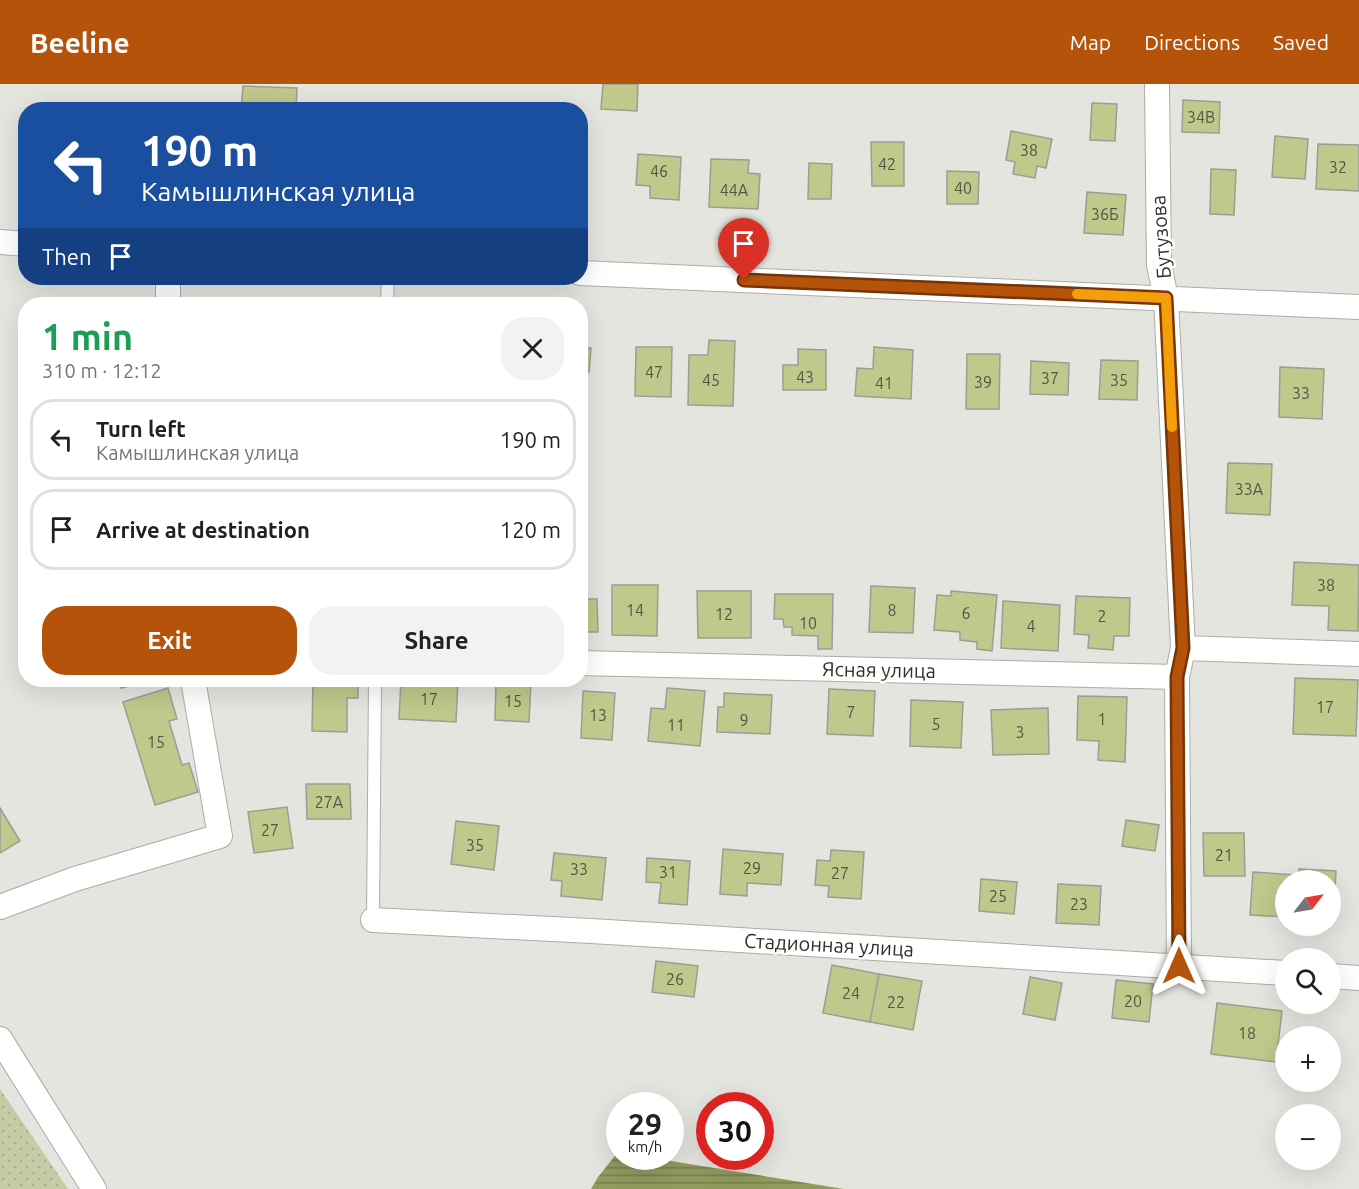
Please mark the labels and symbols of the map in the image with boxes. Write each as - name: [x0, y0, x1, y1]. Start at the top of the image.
- house number: 34В: [1187, 108, 1215, 126]
- house number: 38: [1020, 141, 1038, 159]
- house number: 42: [878, 155, 896, 173]
- house number: 32: [1329, 158, 1347, 176]
- house number: 46: [650, 162, 668, 180]
- house number: 40: [954, 179, 972, 197]
- house number: 44А: [720, 181, 749, 199]
- street label: Бутузова: [1146, 194, 1175, 280]
- house number: 36Б: [1091, 205, 1119, 223]
- pin: [718, 218, 769, 280]
- house number: 47: [645, 363, 663, 381]
- house number: 43: [796, 368, 814, 386]
- house number: 37: [1041, 369, 1059, 387]
- house number: 45: [702, 371, 720, 389]
- house number: 35: [1110, 371, 1128, 389]
- house number: 39: [974, 373, 992, 391]
- house number: 41: [875, 374, 893, 392]
- house number: 33: [1292, 384, 1310, 402]
- house number: 33А: [1235, 480, 1264, 498]
- house number: 38: [1317, 576, 1335, 594]
- house number: 14: [626, 601, 644, 619]
- house number: 8: [887, 601, 897, 619]
- house number: 6: [961, 604, 971, 622]
- house number: 12: [715, 605, 733, 623]
- house number: 2: [1097, 607, 1107, 625]
- house number: 10: [799, 614, 817, 632]
- house number: 4: [1026, 617, 1036, 635]
- street label: Ясная улица: [822, 657, 936, 682]
- house number: 17: [420, 690, 438, 708]
- house number: 15: [504, 692, 522, 710]
- house number: 17: [1316, 698, 1334, 716]
- house number: 7: [846, 703, 856, 721]
- house number: 13: [589, 706, 607, 724]
- house number: 1: [1097, 710, 1107, 728]
- house number: 9: [739, 711, 749, 729]
- house number: 5: [931, 715, 941, 733]
- house number: 11: [667, 716, 685, 734]
- house number: 3: [1015, 723, 1025, 741]
- house number: 15: [147, 733, 165, 751]
- house number: 27А: [315, 793, 344, 811]
- house number: 27: [261, 821, 279, 839]
- house number: 35: [466, 836, 484, 854]
- house number: 21: [1215, 846, 1233, 864]
- house number: 29: [743, 859, 761, 877]
- house number: 33: [570, 860, 588, 878]
- house number: 31: [659, 863, 677, 881]
- house number: 27: [831, 864, 849, 882]
- north arrow: [1275, 870, 1341, 936]
- house number: 25: [989, 887, 1007, 905]
- house number: 23: [1070, 895, 1088, 913]
- street label: Стадионная улица: [744, 929, 915, 960]
- position arrow: [1147, 934, 1211, 998]
- house number: 26: [666, 970, 684, 988]
- house number: 24: [842, 984, 860, 1002]
- house number: 20: [1124, 992, 1142, 1010]
- house number: 22: [887, 993, 905, 1011]
- house number: 18: [1238, 1024, 1256, 1042]
- speed limit sign: 30: [696, 1092, 774, 1170]

